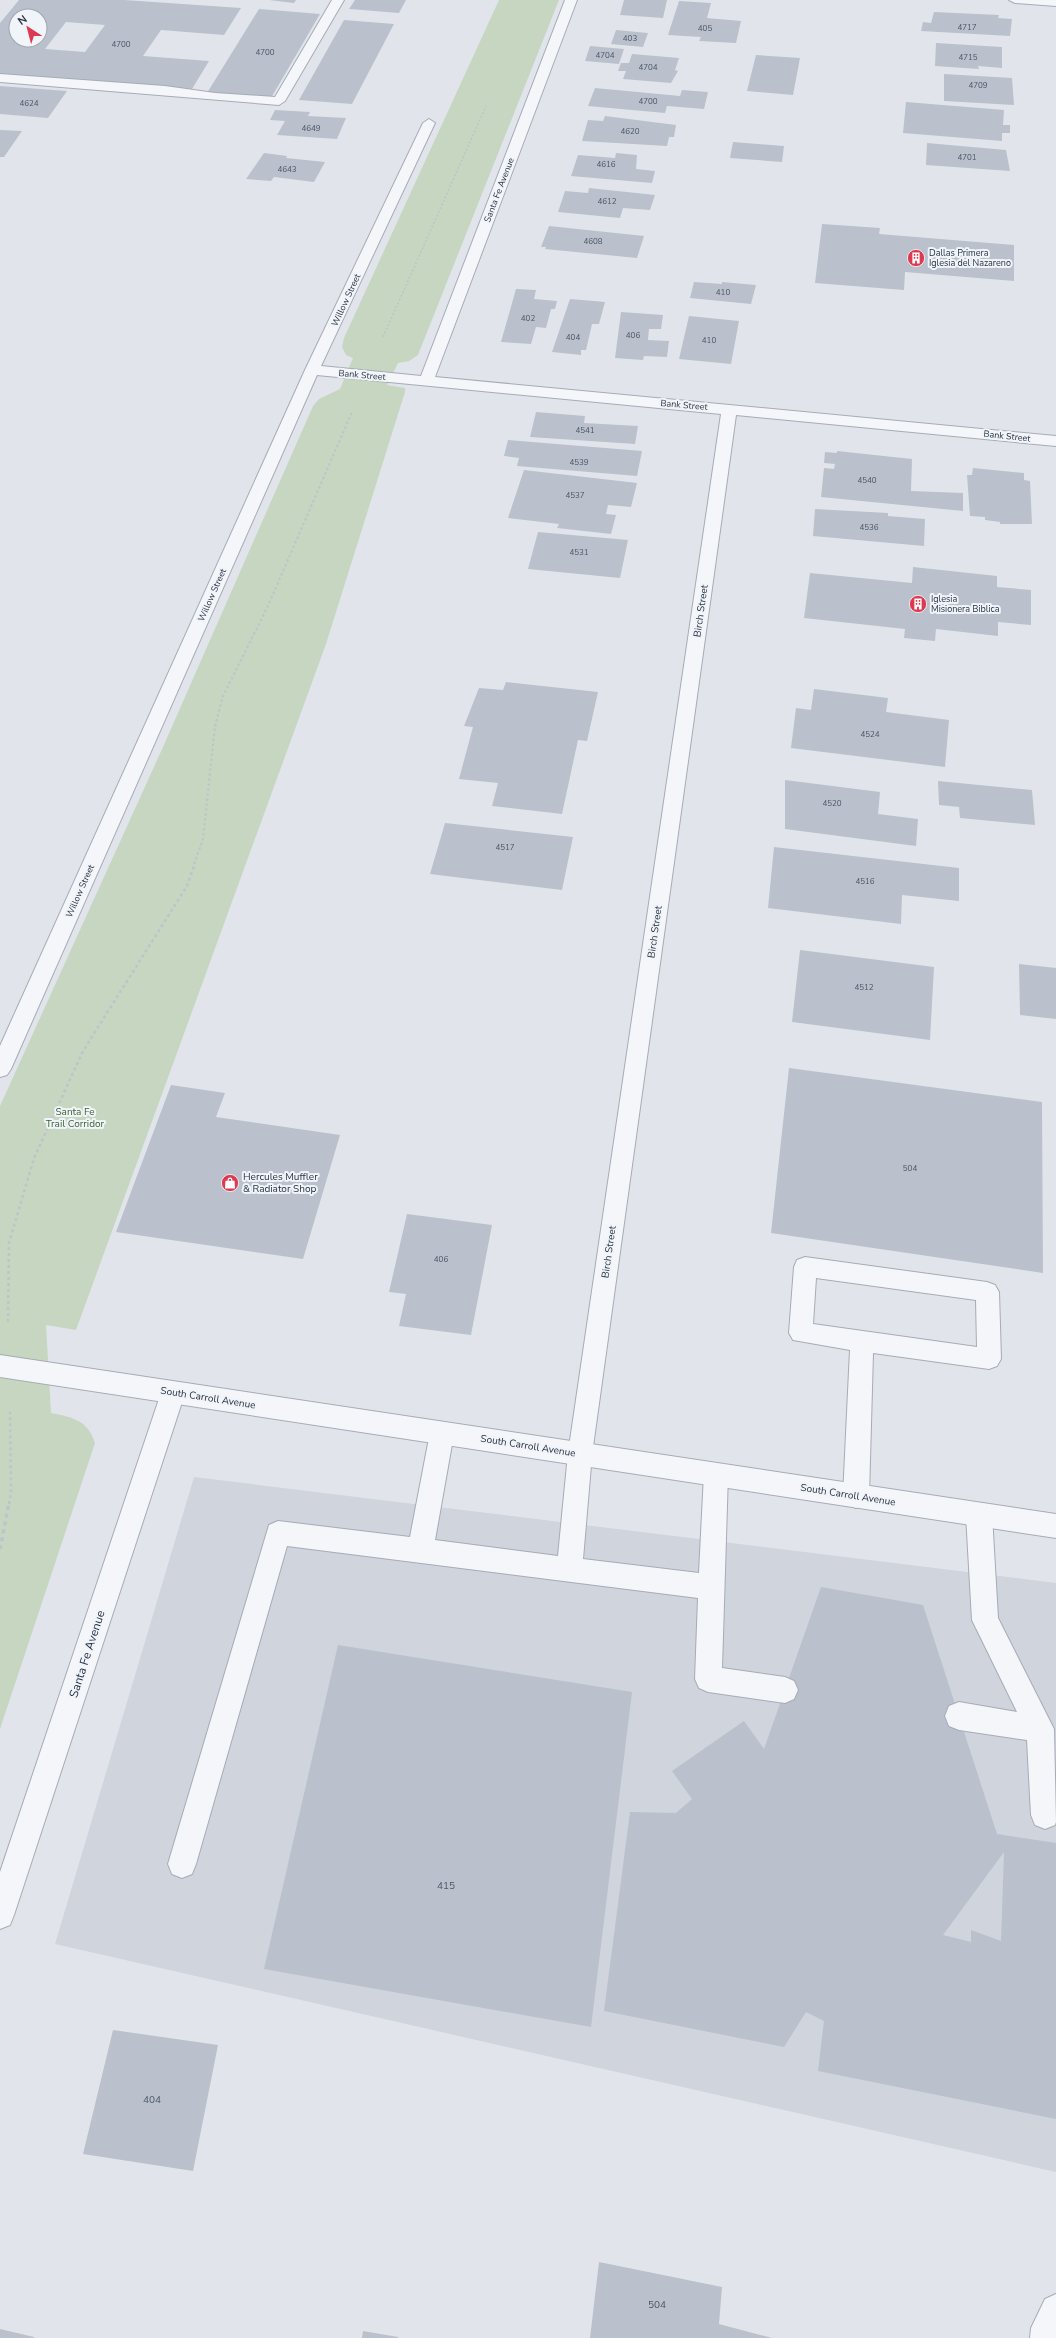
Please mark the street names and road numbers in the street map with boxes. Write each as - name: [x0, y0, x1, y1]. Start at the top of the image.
- street label: Santa Fe Avenue: [481, 156, 517, 224]
- street label: Willow Street: [329, 271, 364, 328]
- street label: Bank Street: [338, 367, 387, 383]
- street label: Bank Street: [660, 397, 709, 413]
- street label: Bank Street: [983, 428, 1032, 445]
- street label: Willow Street: [195, 566, 229, 623]
- street label: Birch Street: [690, 583, 712, 638]
- street label: Willow Street: [63, 862, 97, 919]
- street label: Birch Street: [644, 904, 666, 959]
- street label: Birch Street: [598, 1224, 620, 1279]
- street label: South Carroll Avenue: [159, 1384, 257, 1412]
- street label: South Carroll Avenue: [479, 1432, 577, 1460]
- street label: South Carroll Avenue: [799, 1481, 897, 1509]
- street label: Santa Fe Avenue: [65, 1608, 109, 1700]

